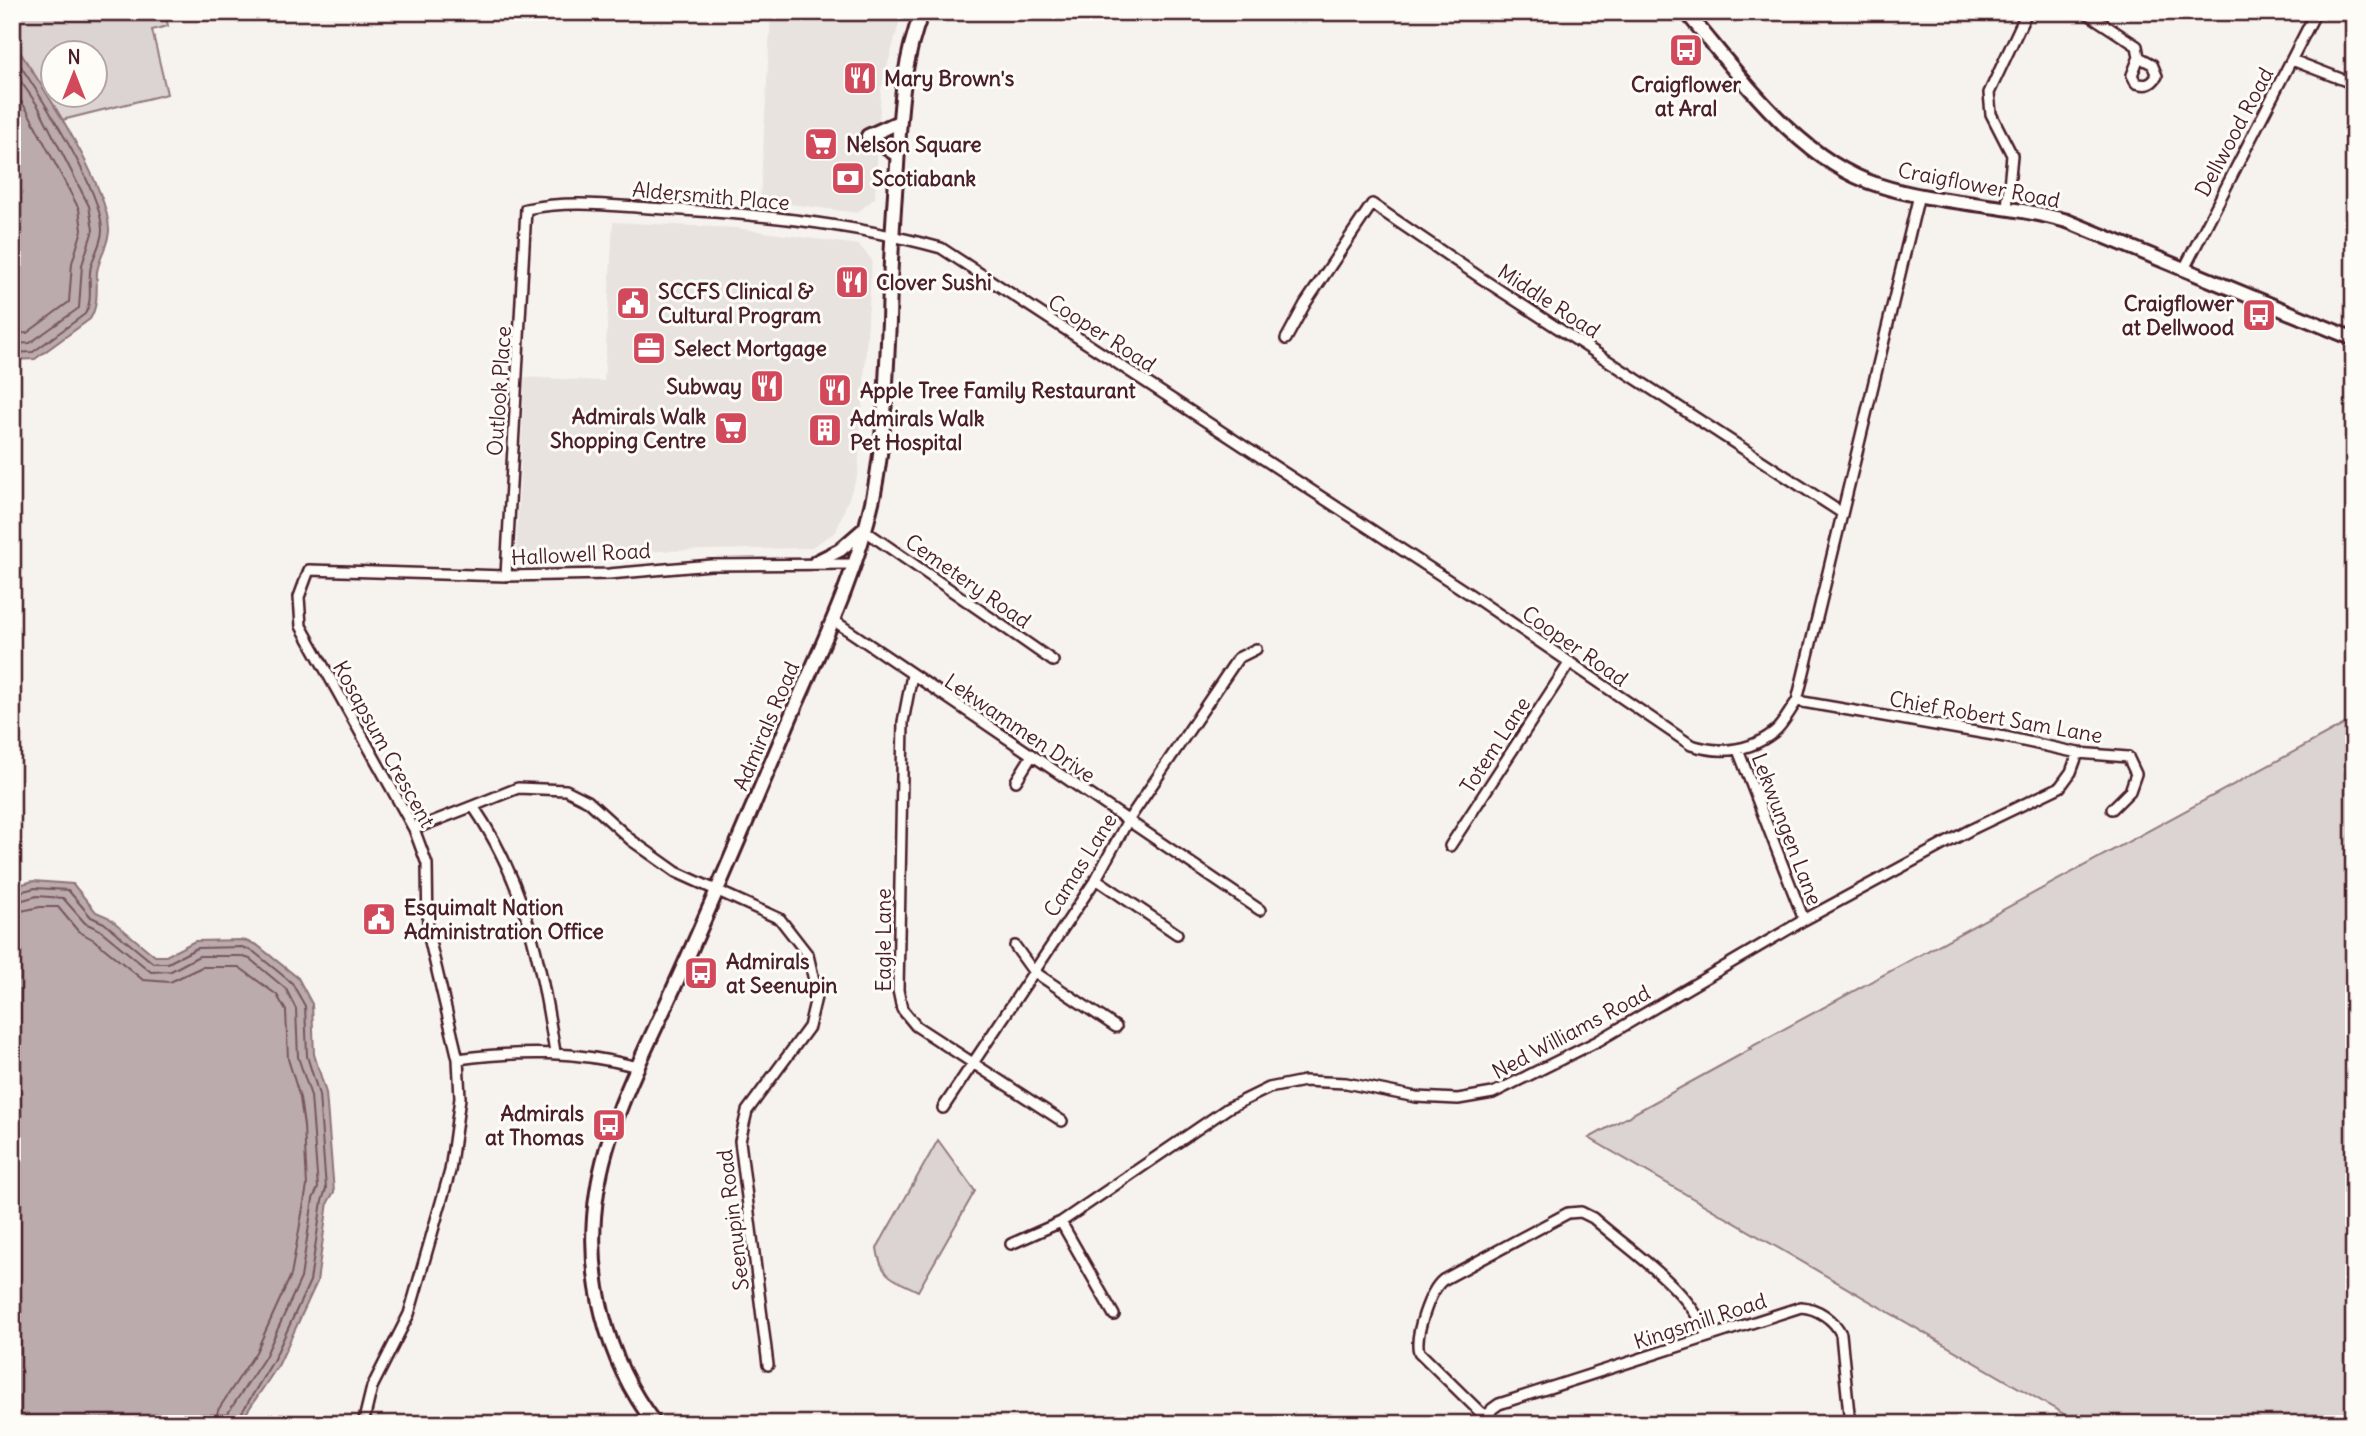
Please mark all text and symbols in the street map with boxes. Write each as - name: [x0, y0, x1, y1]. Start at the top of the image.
- bus stop icon: Craigflower at Aral: [1667, 31, 1705, 69]
- north arrow: [38, 38, 108, 108]
- text: N: [67, 45, 81, 69]
- restaurant icon: Mary Brown's: [841, 59, 879, 97]
- street label: Dellwood Road: [2189, 63, 2279, 201]
- place label: Mary Brown's: [884, 65, 1015, 92]
- place label: Craigflower at Aral: [1631, 71, 1742, 122]
- supermarket icon: Nelson Square: [802, 125, 840, 163]
- place label: Nelson Square: [846, 131, 982, 158]
- street label: Craigflower Road: [1896, 156, 2062, 214]
- bank icon: Scotiabank: [829, 159, 867, 197]
- place label: Scotiabank: [872, 165, 976, 192]
- street label: Aldersmith Place: [631, 176, 791, 216]
- street label: Middle Road: [1493, 258, 1605, 344]
- restaurant icon: Clover Sushi: [833, 263, 871, 301]
- place label: Clover Sushi: [876, 269, 992, 296]
- place label: SCCFS Clinical & Cultural Program: [658, 278, 822, 329]
- public building icon: SCCFS Clinical & Cultural Program: [614, 284, 652, 322]
- street label: Cooper Road: [1043, 288, 1161, 378]
- place label: Craigflower at Dellwood: [2122, 290, 2235, 341]
- bus stop icon: Craigflower at Dellwood: [2240, 296, 2278, 334]
- street label: Outlook Place: [481, 325, 517, 457]
- office icon: Select Mortgage: [630, 329, 668, 367]
- place label: Select Mortgage: [674, 335, 827, 362]
- restaurant icon: Subway: [748, 367, 786, 405]
- restaurant icon: Apple Tree Family Restaurant: [816, 371, 854, 409]
- place label: Subway: [666, 373, 742, 400]
- place label: Apple Tree Family Restaurant: [860, 377, 1137, 404]
- place label: Admirals Walk Shopping Centre: [550, 403, 706, 454]
- place label: Admirals Walk Pet Hospital: [850, 405, 985, 456]
- supermarket icon: Admirals Walk Shopping Centre: [712, 409, 750, 447]
- building icon: Admirals Walk Pet Hospital: [806, 411, 844, 449]
- street label: Cemetery Road: [900, 528, 1036, 634]
- street label: Hallowell Road: [511, 537, 651, 571]
- street label: Cooper Road: [1517, 600, 1633, 692]
- street label: Kosapsum Crescent: [327, 656, 441, 832]
- street label: Admirals Road: [727, 657, 805, 795]
- street label: Lekwammen Drive: [939, 668, 1101, 788]
- street label: Chief Robert Sam Lane: [1887, 685, 2105, 749]
- street label: Totem Lane: [1454, 692, 1536, 798]
- street label: Lekwungen Lane: [1746, 749, 1828, 909]
- street label: Camas Lane: [1037, 808, 1123, 922]
- street label: Eagle Lane: [870, 888, 897, 992]
- place label: Esquimalt Nation Administration Office: [404, 894, 604, 945]
- public building icon: Esquimalt Nation Administration Office: [360, 900, 398, 938]
- place label: Admirals at Seenupin: [726, 948, 838, 999]
- bus stop icon: Admirals at Seenupin: [682, 954, 720, 992]
- street label: Ned Williams Road: [1487, 979, 1655, 1085]
- place label: Admirals at Thomas: [485, 1100, 584, 1151]
- bus stop icon: Admirals at Thomas: [590, 1106, 628, 1144]
- street label: Seenupin Road: [711, 1148, 755, 1292]
- street label: Kingsmill Road: [1630, 1287, 1770, 1355]

